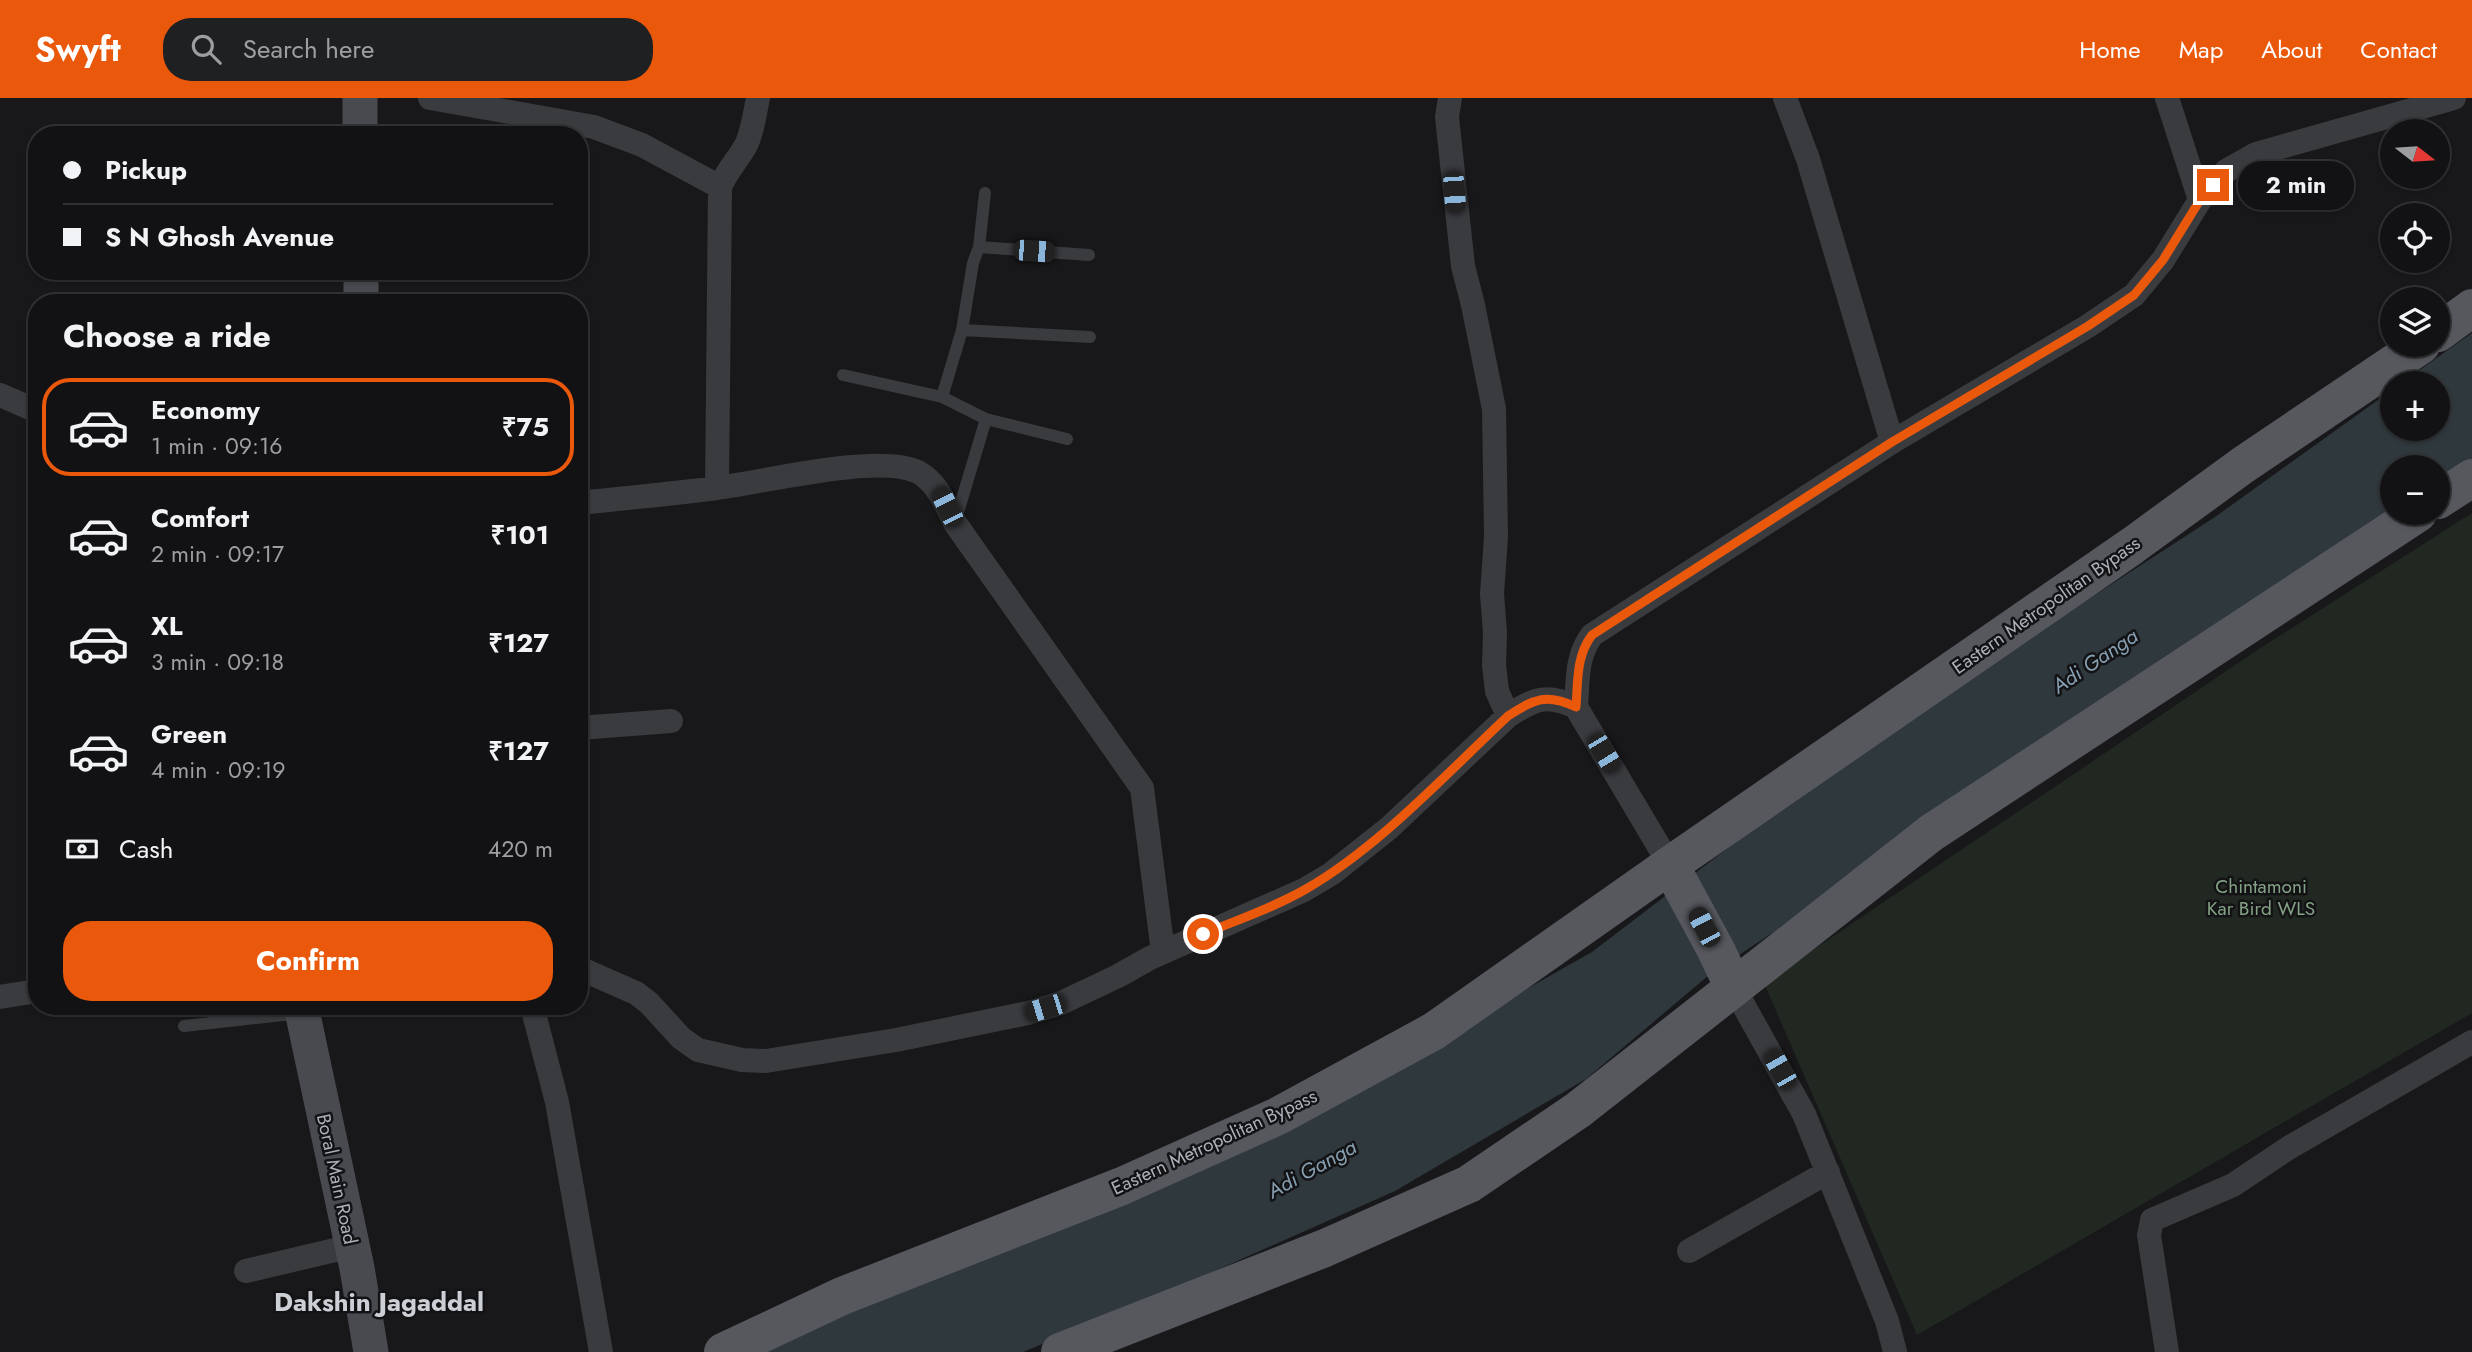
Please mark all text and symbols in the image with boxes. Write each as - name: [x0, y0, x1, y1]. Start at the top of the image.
- search box: [163, 18, 653, 81]
- text: Swyft: [35, 26, 121, 73]
- icon: search: [187, 30, 225, 68]
- text: Search here: [243, 30, 374, 68]
- text: Home: [2079, 32, 2141, 67]
- text: Map: [2179, 32, 2223, 67]
- text: About: [2261, 32, 2322, 67]
- text: Contact: [2360, 32, 2437, 67]
- north arrow: [2380, 119, 2450, 189]
- map controls: [2380, 119, 2450, 525]
- text: Pickup: [105, 151, 187, 189]
- callout: 2 min: [2238, 160, 2353, 210]
- text: 2 min: [2266, 168, 2326, 202]
- route end: [2197, 169, 2229, 201]
- car: [1443, 170, 1466, 214]
- button: locate: [2380, 203, 2450, 273]
- text: S N Ghosh Avenue: [105, 218, 334, 256]
- car: [1013, 239, 1056, 263]
- button: layers: [2380, 287, 2450, 357]
- text: Choose a ride: [63, 313, 271, 359]
- button: +: [2380, 371, 2450, 441]
- text: Economy: [151, 391, 260, 429]
- icon: car: [67, 396, 130, 459]
- text: ₹75: [502, 408, 549, 446]
- text: 1 min · 09:16: [151, 429, 283, 463]
- button: −: [2380, 455, 2450, 525]
- car: [929, 484, 966, 530]
- text: Comfort: [151, 499, 249, 537]
- icon: car: [67, 504, 130, 567]
- text: ₹101: [490, 516, 549, 554]
- street label: Eastern Metropolitan Bypass: [1946, 529, 2146, 680]
- text: 2 min · 09:17: [151, 537, 284, 571]
- text: XL: [151, 607, 183, 645]
- icon: car: [67, 612, 130, 675]
- water label: Adi Ganga: [2045, 621, 2144, 701]
- text: ₹127: [488, 624, 549, 662]
- text: 3 min · 09:18: [151, 645, 284, 679]
- text: Green: [151, 715, 227, 753]
- icon: car: [67, 720, 130, 783]
- car: [1585, 730, 1624, 776]
- text: ₹127: [488, 732, 549, 770]
- text: 4 min · 09:19: [151, 753, 286, 787]
- icon: cash: [63, 830, 101, 868]
- text: Cash: [119, 830, 173, 868]
- text: 420 m: [488, 832, 553, 866]
- park label: Chintamoni Kar Bird WLS: [2207, 873, 2315, 922]
- car: [1685, 904, 1724, 950]
- route start: [1187, 918, 1219, 950]
- button: Confirm: [63, 921, 553, 1001]
- car: [1022, 992, 1069, 1024]
- car: [1761, 1046, 1800, 1092]
- street label: Eastern Metropolitan Bypass: [1107, 1082, 1322, 1202]
- street label: Boral Main Road: [310, 1111, 364, 1247]
- water label: Adi Ganga: [1261, 1132, 1362, 1206]
- district label: Dakshin Jagaddal: [274, 1283, 484, 1321]

